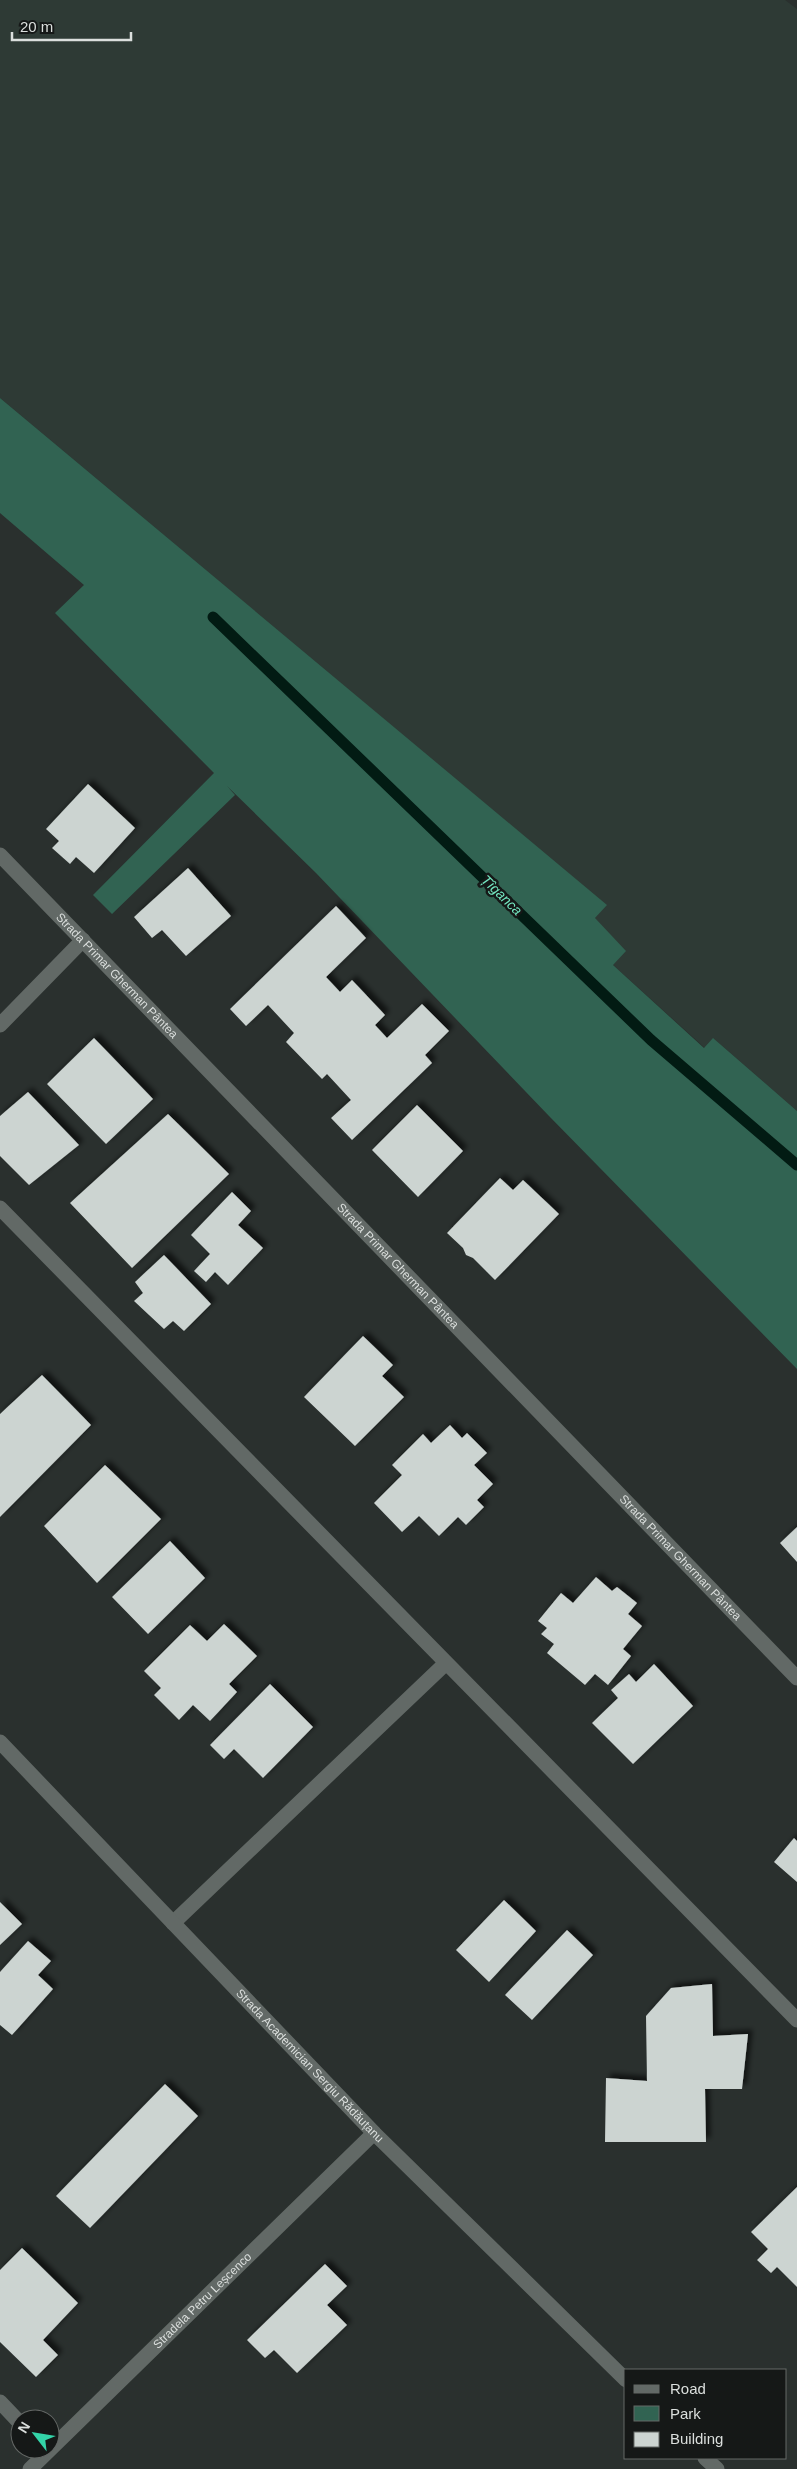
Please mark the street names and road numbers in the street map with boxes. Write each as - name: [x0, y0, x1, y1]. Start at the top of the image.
- street label: Strada Primar Gherman Pântea: [53, 910, 181, 1041]
- street label: Strada Primar Gherman Pântea: [334, 1200, 462, 1332]
- street label: Strada Primar Gherman Pântea: [617, 1492, 744, 1623]
- street label: Strada Academician Sergiu Rădăuțanu: [233, 1986, 386, 2145]
- street label: Stradela Petru Leșcenco: [150, 2249, 255, 2352]

